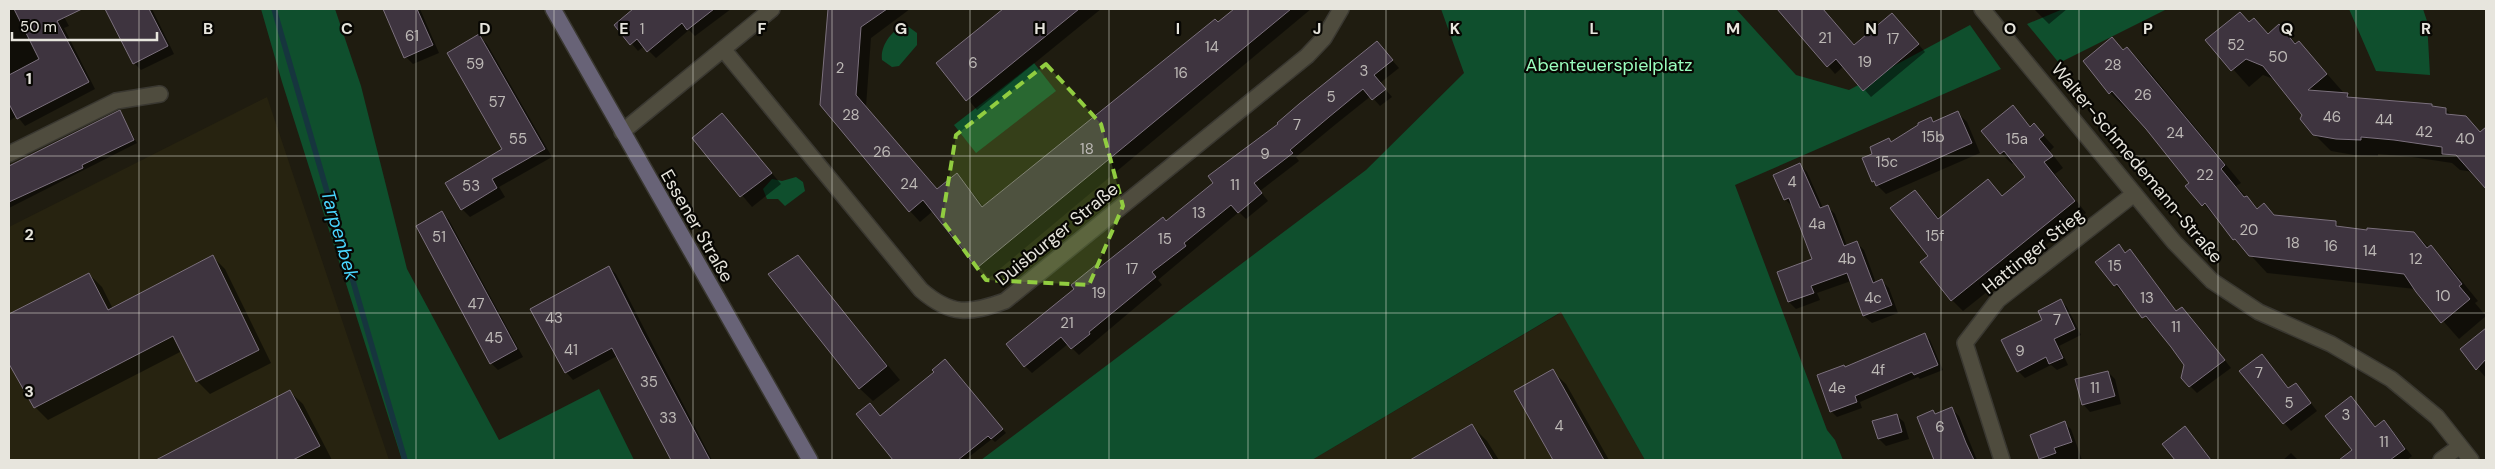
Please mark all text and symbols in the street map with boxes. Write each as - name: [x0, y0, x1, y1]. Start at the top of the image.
- scale bar: [12, 10, 158, 42]
- text: 50 m: [20, 17, 57, 37]
- text: B: [203, 18, 213, 39]
- text: C: [341, 18, 353, 39]
- text: D: [479, 18, 491, 39]
- text: E: [619, 18, 629, 39]
- text: F: [758, 18, 767, 39]
- text: G: [895, 18, 907, 39]
- text: H: [1034, 18, 1046, 39]
- text: I: [1176, 18, 1180, 39]
- text: J: [1313, 18, 1321, 39]
- text: K: [1450, 18, 1461, 39]
- text: L: [1590, 18, 1599, 39]
- text: M: [1726, 18, 1740, 39]
- text: N: [1865, 18, 1877, 39]
- text: O: [2004, 18, 2016, 39]
- text: P: [2143, 18, 2153, 39]
- text: Q: [2281, 18, 2293, 39]
- text: R: [2421, 18, 2431, 39]
- house number: 1: [640, 19, 644, 39]
- house number: 61: [405, 26, 419, 46]
- house number: 21: [1818, 28, 1832, 48]
- house number: 17: [1887, 29, 1899, 49]
- house number: 52: [2227, 35, 2245, 55]
- house number: 14: [1205, 37, 1219, 57]
- house number: 50: [2268, 47, 2288, 67]
- house number: 19: [1858, 52, 1872, 72]
- house number: 6: [968, 53, 978, 73]
- park label: Abenteuerspielplatz: [1526, 53, 1693, 77]
- house number: 59: [466, 54, 484, 74]
- house number: 28: [2104, 55, 2122, 75]
- house number: 2: [836, 58, 844, 78]
- street label: Walter-Schmedemann-Straße: [2046, 58, 2228, 268]
- house number: 3: [1360, 61, 1368, 81]
- house number: 16: [1174, 63, 1188, 83]
- text: 1: [26, 68, 32, 89]
- house number: 26: [2134, 85, 2152, 105]
- house number: 5: [1326, 87, 1336, 107]
- house number: 57: [489, 92, 505, 112]
- house number: 28: [842, 105, 860, 125]
- house number: 46: [2323, 107, 2341, 127]
- house number: 44: [2375, 110, 2393, 130]
- house number: 7: [1293, 115, 1301, 135]
- house number: 42: [2415, 122, 2433, 142]
- house number: 24: [2166, 123, 2184, 143]
- house number: 15b: [1921, 127, 1945, 147]
- house number: 55: [509, 129, 527, 149]
- house number: 15a: [2006, 129, 2028, 149]
- house number: 40: [2455, 129, 2475, 149]
- house number: 18: [1080, 139, 1094, 159]
- house number: 26: [873, 142, 891, 162]
- house number: 9: [1260, 144, 1270, 164]
- house number: 15c: [1876, 152, 1898, 172]
- street label: Essener Straße: [655, 165, 739, 287]
- house number: 22: [2196, 165, 2214, 185]
- house number: 4: [1787, 172, 1797, 192]
- house number: 24: [900, 174, 918, 194]
- house number: 11: [1230, 175, 1240, 195]
- house number: 53: [462, 176, 480, 196]
- street label: Duisburger Straße: [991, 177, 1123, 291]
- water label: Tarpenbek: [315, 187, 365, 283]
- house number: 13: [1192, 203, 1206, 223]
- street label: Hattinger Stieg: [1977, 203, 2089, 299]
- house number: 4a: [1808, 214, 1826, 234]
- house number: 20: [2240, 220, 2258, 240]
- text: 2: [24, 224, 34, 245]
- house number: 15f: [1926, 226, 1944, 246]
- house number: 51: [432, 227, 446, 247]
- house number: 15: [1158, 229, 1172, 249]
- house number: 18: [2286, 233, 2300, 253]
- house number: 16: [2324, 236, 2338, 256]
- house number: 14: [2363, 241, 2377, 261]
- house number: 4b: [1838, 249, 1856, 269]
- house number: 12: [2409, 249, 2423, 269]
- house number: 15: [2108, 256, 2122, 276]
- house number: 17: [1126, 259, 1138, 279]
- house number: 19: [1092, 283, 1106, 303]
- house number: 10: [2436, 286, 2450, 306]
- house number: 4c: [1864, 288, 1882, 308]
- house number: 13: [2140, 288, 2154, 308]
- house number: 47: [467, 294, 485, 314]
- house number: 43: [545, 308, 563, 328]
- house number: 7: [2053, 310, 2061, 330]
- house number: 21: [1060, 313, 1074, 333]
- house number: 11: [2171, 317, 2181, 337]
- house number: 45: [485, 328, 503, 348]
- house number: 41: [564, 340, 578, 360]
- house number: 9: [2015, 341, 2025, 361]
- house number: 4f: [1871, 360, 1885, 380]
- house number: 7: [2255, 363, 2263, 383]
- house number: 35: [640, 372, 658, 392]
- house number: 4e: [1828, 378, 1846, 398]
- house number: 11: [2090, 378, 2100, 398]
- text: 3: [24, 381, 34, 402]
- house number: 5: [2284, 393, 2294, 413]
- house number: 3: [2342, 405, 2350, 425]
- house number: 33: [659, 408, 677, 428]
- house number: 4: [1554, 416, 1564, 436]
- house number: 6: [1935, 417, 1945, 437]
- house number: 11: [2379, 432, 2389, 452]

